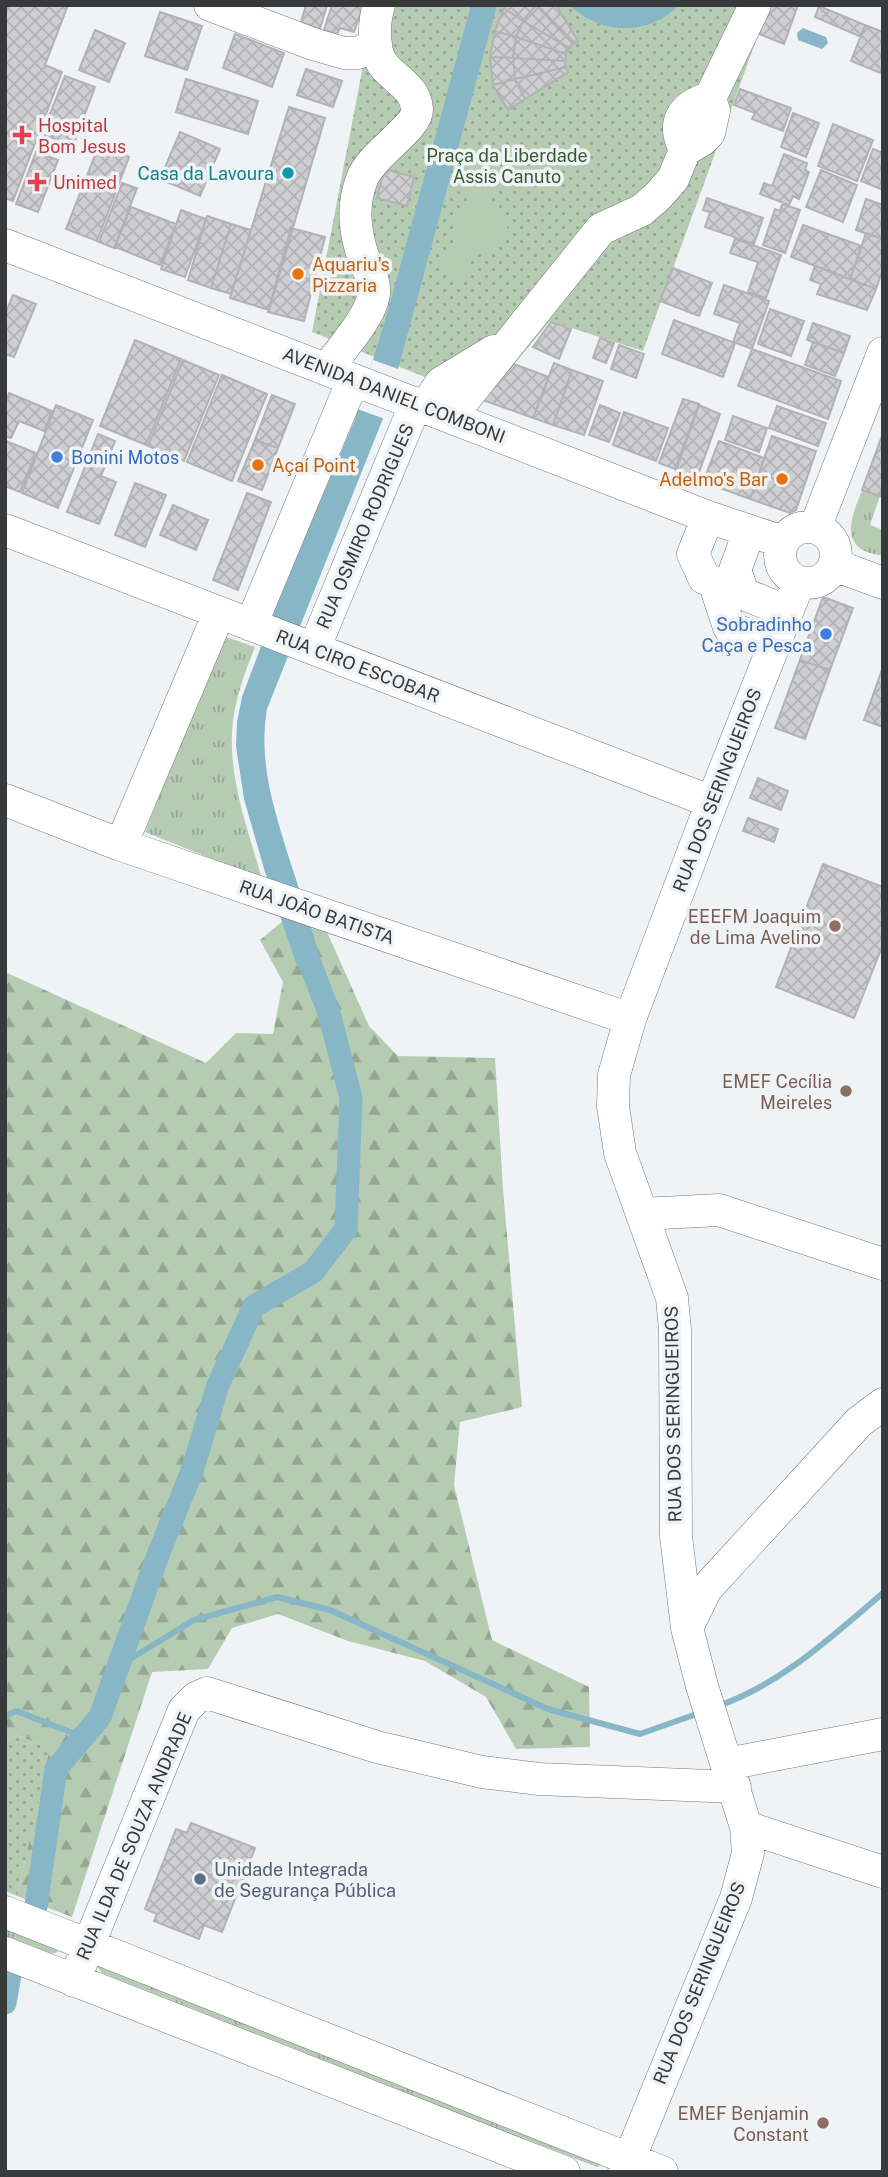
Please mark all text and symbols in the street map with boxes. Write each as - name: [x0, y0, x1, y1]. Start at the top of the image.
- place label: Hospital Bom Jesus: [38, 115, 126, 157]
- marker: Hospital Bom Jesus: [12, 125, 32, 145]
- park label: Praça da Liberdade Assis Canuto: [426, 145, 588, 187]
- place label: Casa da Lavoura: [138, 163, 274, 184]
- marker: Casa da Lavoura: [280, 165, 296, 181]
- marker: Unimed: [27, 172, 47, 192]
- place label: Unimed: [53, 172, 117, 193]
- place label: Aquariu's Pizzaria: [312, 254, 390, 296]
- marker: Aquariu's Pizzaria: [290, 266, 306, 282]
- street label: AVENIDA DANIEL COMBONI: [280, 343, 508, 447]
- street label: RUA OSMIRO RODRIGUES: [312, 420, 418, 632]
- place label: Bonini Motos: [71, 447, 179, 468]
- marker: Bonini Motos: [49, 449, 65, 465]
- place label: Açaí Point: [272, 455, 356, 476]
- marker: Açaí Point: [250, 457, 266, 473]
- place label: Adelmo's Bar: [659, 469, 768, 490]
- marker: Adelmo's Bar: [774, 471, 790, 487]
- place label: Sobradinho Caça e Pesca: [701, 614, 812, 656]
- street label: RUA CIRO ESCOBAR: [273, 625, 443, 707]
- marker: Sobradinho Caça e Pesca: [818, 626, 834, 642]
- street label: RUA DOS SERINGUEIROS: [668, 685, 766, 895]
- street label: RUA JOÃO BATISTA: [237, 875, 398, 949]
- place label: EEEFM Joaquim de Lima Avelino: [688, 906, 821, 948]
- marker: EEEFM Joaquim de Lima Avelino: [827, 918, 843, 934]
- place label: EMEF Cecília Meireles: [722, 1071, 832, 1113]
- marker: EMEF Cecília Meireles: [838, 1083, 854, 1099]
- street label: RUA DOS SERINGUEIROS: [661, 1306, 685, 1522]
- street label: RUA ILDA DE SOUZA ANDRADE: [72, 1709, 196, 1963]
- place label: Unidade Integrada de Segurança Pública: [214, 1859, 396, 1901]
- marker: Unidade Integrada de Segurança Pública: [192, 1871, 208, 1887]
- street label: RUA DOS SERINGUEIROS: [649, 1879, 749, 2087]
- place label: EMEF Benjamin Constant: [677, 2103, 809, 2145]
- marker: EMEF Benjamin Constant: [815, 2115, 831, 2131]

